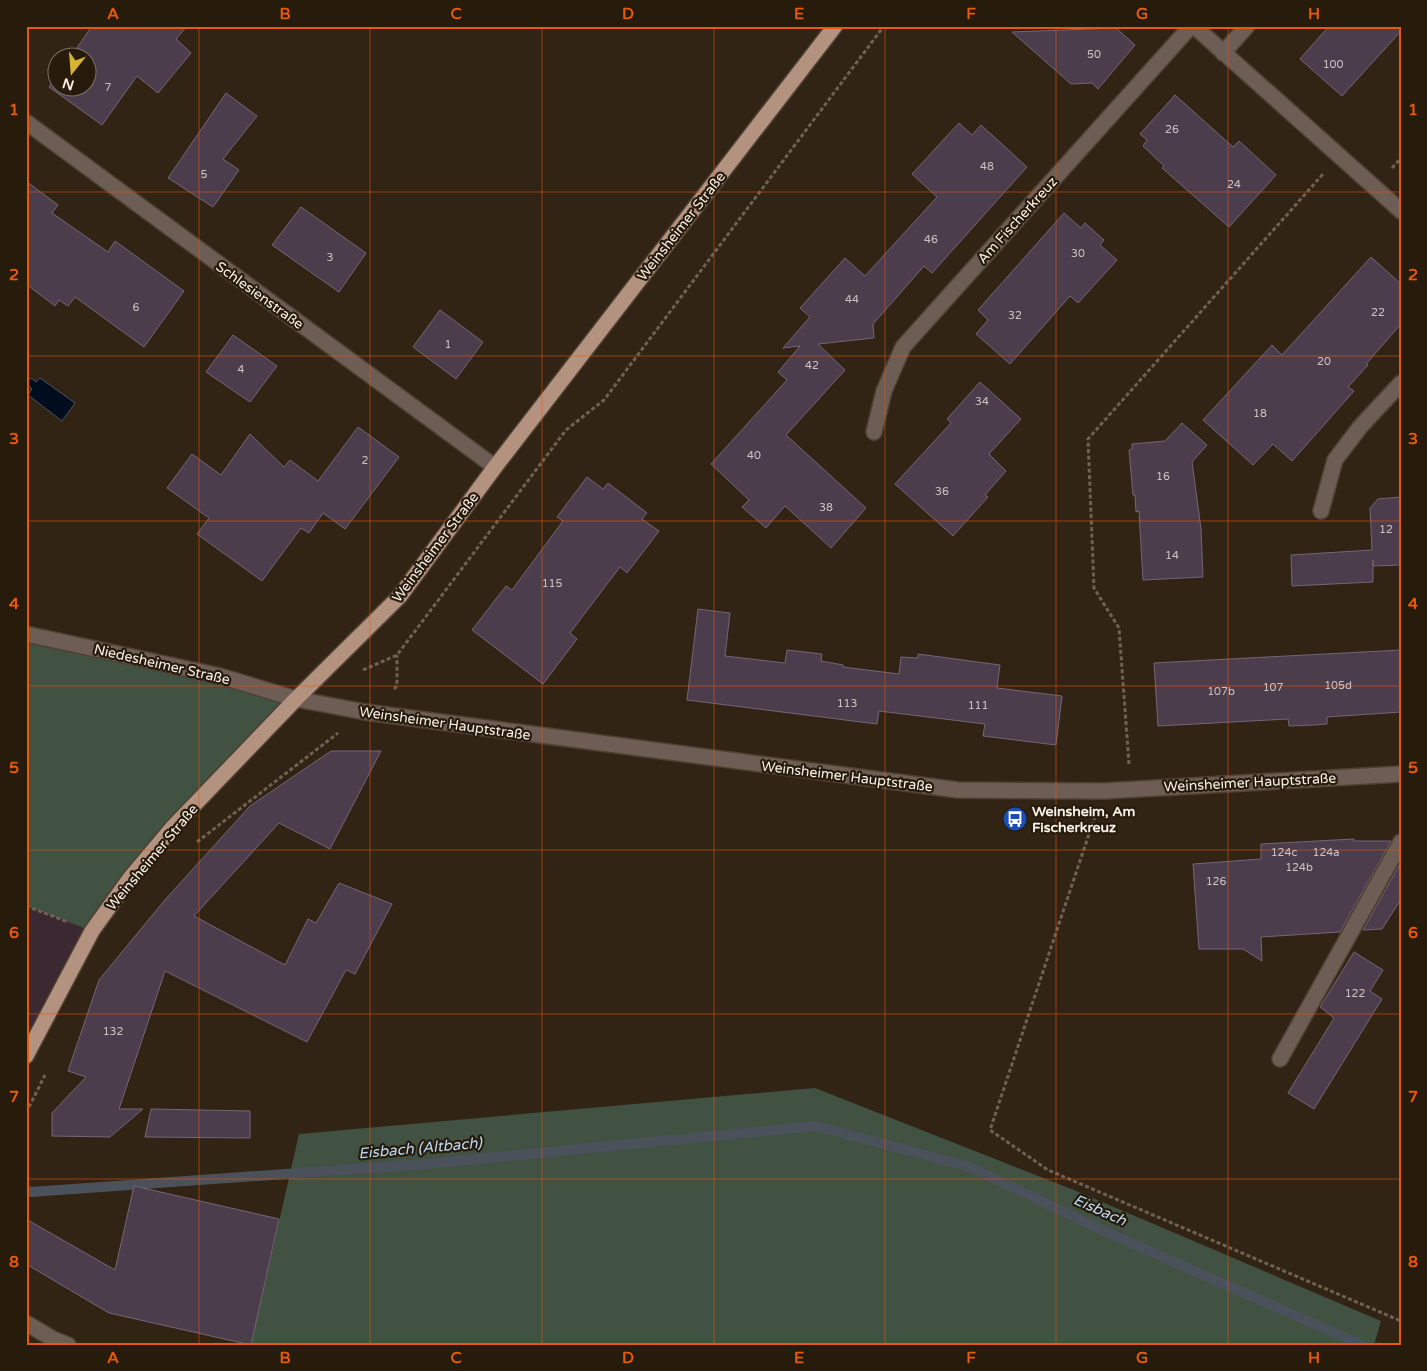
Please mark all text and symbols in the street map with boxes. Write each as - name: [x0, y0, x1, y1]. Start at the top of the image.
- text: A: [107, 4, 119, 24]
- text: B: [279, 4, 291, 24]
- text: C: [450, 4, 462, 24]
- text: D: [622, 4, 634, 24]
- text: E: [794, 4, 804, 24]
- text: F: [966, 4, 976, 24]
- text: G: [1136, 4, 1148, 24]
- text: H: [1308, 4, 1320, 24]
- north arrow: [48, 48, 98, 98]
- house number: 50: [1087, 48, 1101, 61]
- house number: 100: [1323, 58, 1343, 71]
- text: N: [60, 74, 76, 94]
- house number: 7: [105, 81, 112, 94]
- text: 1: [9, 100, 19, 120]
- text: 1: [1408, 100, 1418, 120]
- house number: 26: [1165, 123, 1179, 136]
- house number: 48: [980, 160, 994, 173]
- house number: 5: [201, 168, 208, 181]
- street label: Weinsheimer Straße: [634, 169, 729, 284]
- street label: Am Fischerkreuz: [974, 173, 1061, 267]
- house number: 24: [1227, 178, 1241, 191]
- house number: 46: [924, 233, 938, 246]
- house number: 30: [1071, 247, 1085, 260]
- house number: 3: [327, 251, 334, 264]
- street label: Schlesienstraße: [212, 258, 307, 333]
- text: 2: [9, 265, 19, 285]
- text: 2: [1408, 265, 1418, 285]
- house number: 44: [845, 293, 859, 306]
- house number: 6: [133, 301, 140, 314]
- house number: 22: [1371, 306, 1385, 319]
- house number: 32: [1008, 309, 1022, 322]
- house number: 1: [445, 338, 451, 351]
- house number: 20: [1317, 355, 1331, 368]
- house number: 42: [805, 359, 819, 372]
- house number: 4: [238, 363, 245, 376]
- house number: 34: [975, 395, 989, 408]
- house number: 18: [1253, 407, 1267, 420]
- text: 3: [9, 429, 19, 449]
- text: 3: [1408, 429, 1418, 449]
- house number: 40: [747, 449, 761, 462]
- house number: 2: [362, 454, 369, 467]
- house number: 16: [1156, 470, 1170, 483]
- house number: 36: [935, 485, 949, 498]
- street label: Weinsheimer Straße: [389, 489, 482, 606]
- house number: 38: [819, 501, 833, 514]
- house number: 12: [1379, 523, 1393, 536]
- house number: 14: [1165, 549, 1179, 562]
- house number: 115: [542, 577, 562, 590]
- text: 4: [9, 594, 19, 614]
- text: 4: [1408, 594, 1418, 614]
- street label: Niedesheimer Straße: [92, 641, 232, 688]
- house number: 105d: [1324, 679, 1352, 692]
- house number: 107: [1263, 681, 1283, 694]
- house number: 107b: [1207, 685, 1235, 698]
- house number: 113: [837, 697, 857, 710]
- house number: 111: [968, 699, 988, 712]
- street label: Weinsheimer Hauptstraße: [358, 703, 532, 744]
- text: 5: [9, 758, 19, 778]
- street label: Weinsheimer Hauptstraße: [760, 758, 934, 795]
- text: 5: [1408, 758, 1418, 778]
- street label: Weinsheimer Hauptstraße: [1163, 769, 1337, 796]
- street label: Weinsheimer Straße: [103, 801, 202, 914]
- place label: Weinsheim, Am Fischerkreuz: [1032, 803, 1136, 836]
- bus stop icon: Weinsheim, Am Fischerkreuz: [1002, 806, 1028, 832]
- house number: 124c: [1271, 846, 1297, 859]
- house number: 124a: [1313, 846, 1339, 859]
- house number: 124b: [1285, 861, 1313, 874]
- house number: 126: [1206, 875, 1226, 888]
- text: 6: [9, 923, 19, 943]
- text: 6: [1408, 923, 1418, 943]
- house number: 122: [1345, 987, 1365, 1000]
- house number: 132: [103, 1025, 123, 1038]
- text: 7: [9, 1087, 19, 1107]
- text: 7: [1408, 1087, 1418, 1107]
- water label: Eisbach (Altbach): [358, 1134, 484, 1162]
- water label: Eisbach: [1071, 1190, 1130, 1230]
- text: 8: [9, 1252, 19, 1272]
- text: 8: [1408, 1252, 1418, 1272]
- text: A: [107, 1348, 119, 1368]
- text: B: [279, 1348, 291, 1368]
- text: C: [450, 1348, 462, 1368]
- text: D: [622, 1348, 634, 1368]
- text: E: [794, 1348, 804, 1368]
- text: F: [966, 1348, 976, 1368]
- text: G: [1136, 1348, 1148, 1368]
- text: H: [1308, 1348, 1320, 1368]

